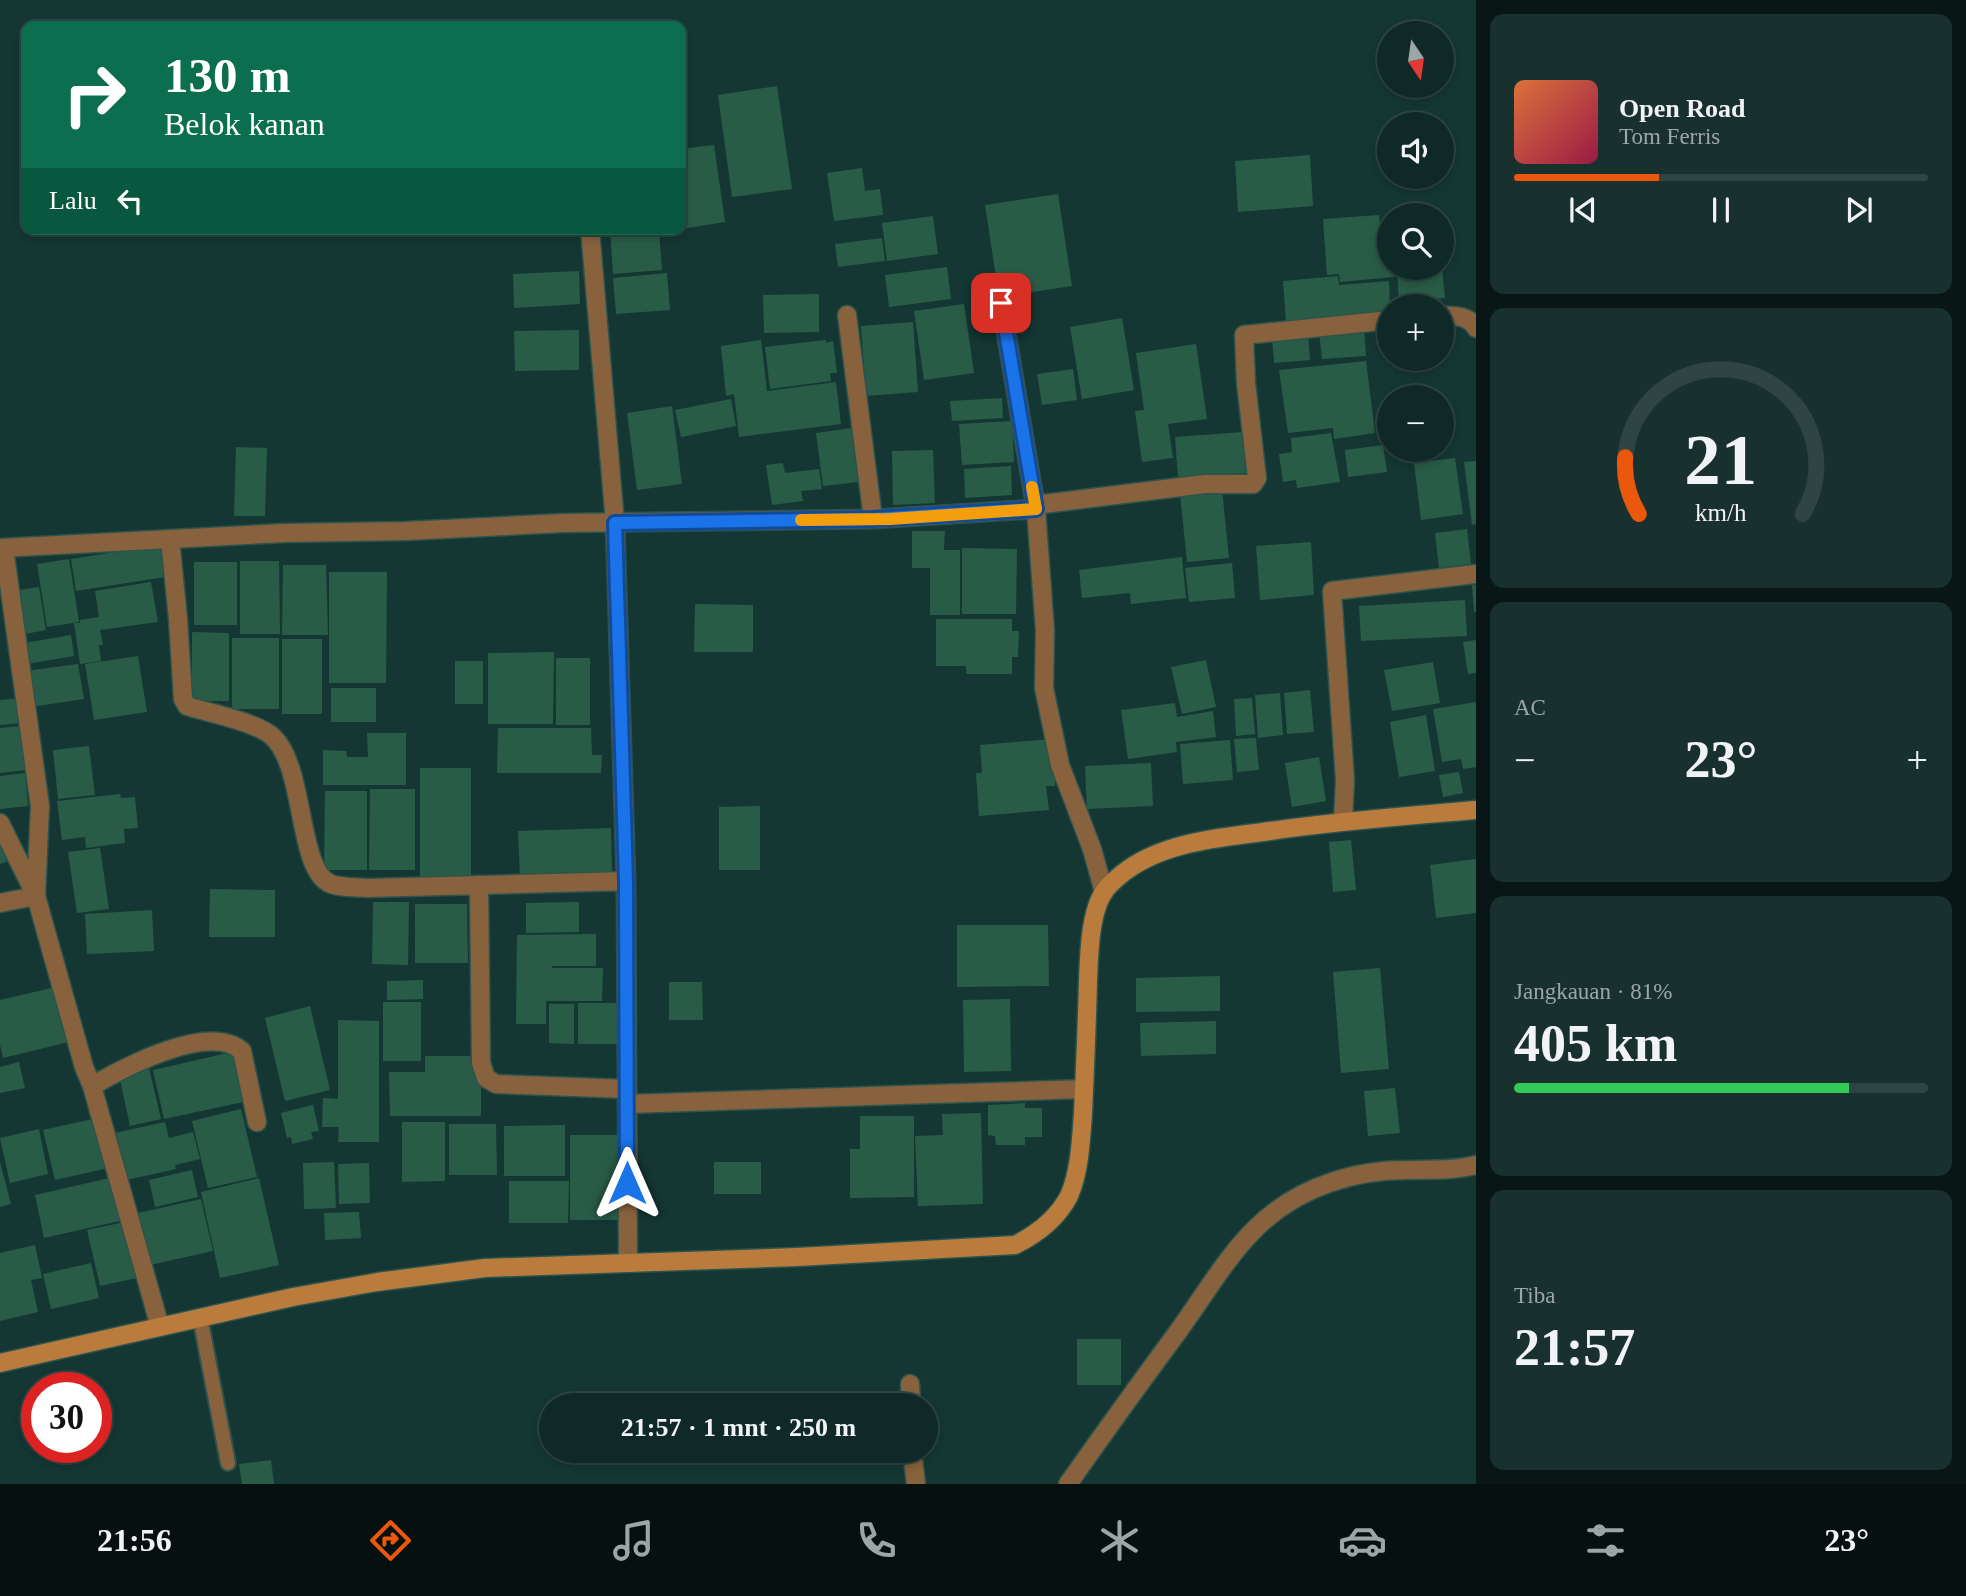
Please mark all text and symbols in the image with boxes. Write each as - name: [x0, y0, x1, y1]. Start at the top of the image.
- north arrow: [1377, 21, 1454, 98]
- map controls: [1377, 21, 1454, 462]
- text: 130 m: [164, 48, 291, 103]
- icon: right: [49, 49, 140, 140]
- text: Open Road: [1619, 94, 1745, 123]
- text: Belok kanan: [164, 106, 325, 142]
- button: sound: [1377, 112, 1454, 189]
- text: Tom Ferris: [1619, 124, 1720, 149]
- icon: left: [111, 182, 149, 220]
- text: Lalu: [49, 186, 97, 215]
- icon: previous: [1564, 191, 1602, 229]
- icon: pause: [1702, 191, 1740, 229]
- icon: next: [1840, 191, 1878, 229]
- button: search: [1377, 203, 1454, 280]
- pin: [971, 273, 1031, 333]
- icon: arrive: [982, 284, 1020, 322]
- button: +: [1377, 294, 1454, 371]
- button: −: [1377, 385, 1454, 462]
- text: 21: [1685, 419, 1757, 500]
- text: km/h: [1695, 499, 1747, 526]
- text: AC: [1514, 695, 1546, 720]
- text: 23°: [1685, 731, 1757, 788]
- text: −: [1514, 739, 1535, 781]
- text: +: [1907, 739, 1928, 781]
- text: Jangkauan · 81%: [1514, 979, 1672, 1004]
- text: 405 km: [1514, 1015, 1677, 1072]
- position arrow: [590, 1146, 664, 1220]
- text: Tiba: [1514, 1283, 1555, 1308]
- text: 21:57: [1514, 1319, 1635, 1376]
- speed limit sign: 30: [21, 1372, 112, 1463]
- text: 21:57 · 1 mnt · 250 m: [621, 1413, 856, 1442]
- icon: directions: [366, 1516, 415, 1565]
- icon: music: [609, 1516, 658, 1565]
- icon: phone: [852, 1516, 901, 1565]
- icon: climate: [1095, 1516, 1144, 1565]
- icon: car: [1338, 1516, 1387, 1565]
- icon: filters: [1581, 1516, 1630, 1565]
- text: 21:56: [97, 1522, 172, 1558]
- text: 23°: [1824, 1522, 1869, 1558]

